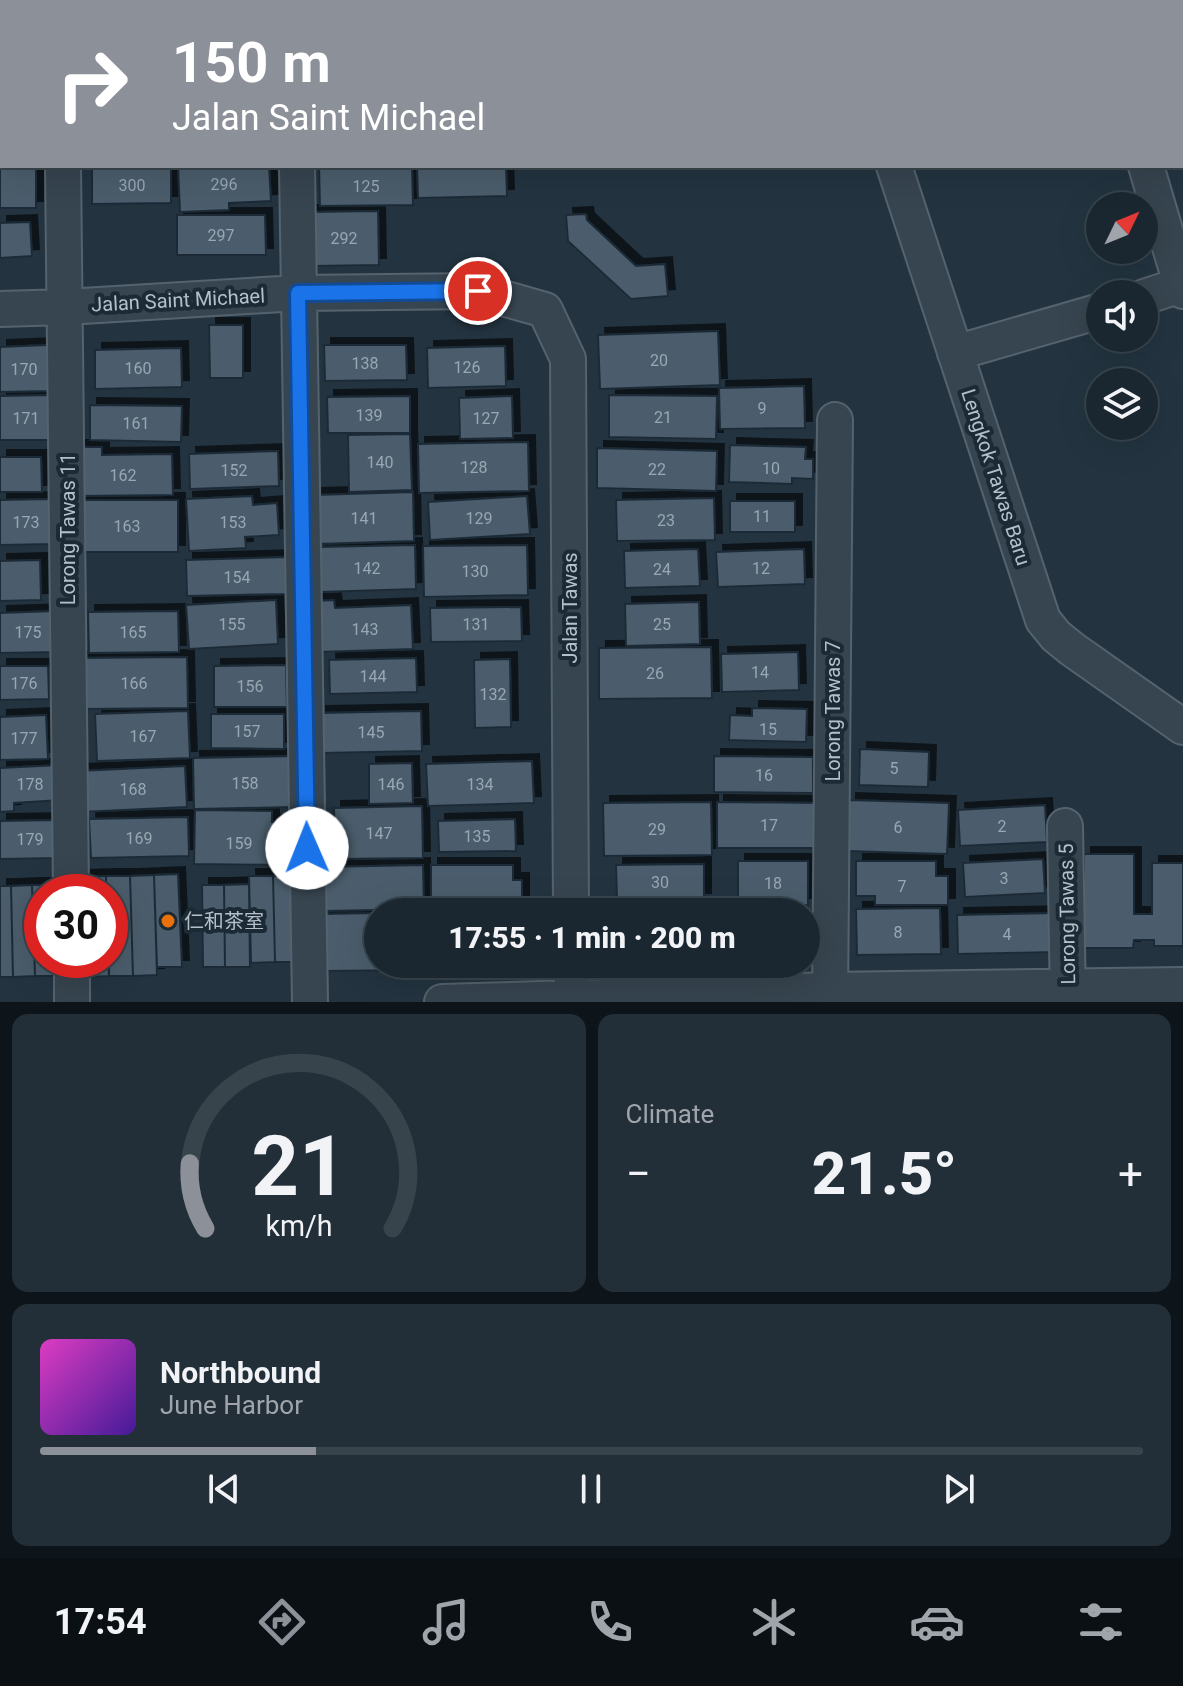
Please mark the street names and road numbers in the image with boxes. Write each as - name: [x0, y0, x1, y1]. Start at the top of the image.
- street label: Jalan Saint Michael: [90, 283, 266, 317]
- street label: Lengkok Tawas Baru: [956, 386, 1036, 568]
- street label: Lorong Tawas 11: [56, 453, 80, 605]
- street label: Jalan Tawas: [558, 552, 582, 664]
- street label: Lorong Tawas 7: [821, 640, 845, 782]
- street label: Lorong Tawas 5: [1054, 843, 1080, 985]

